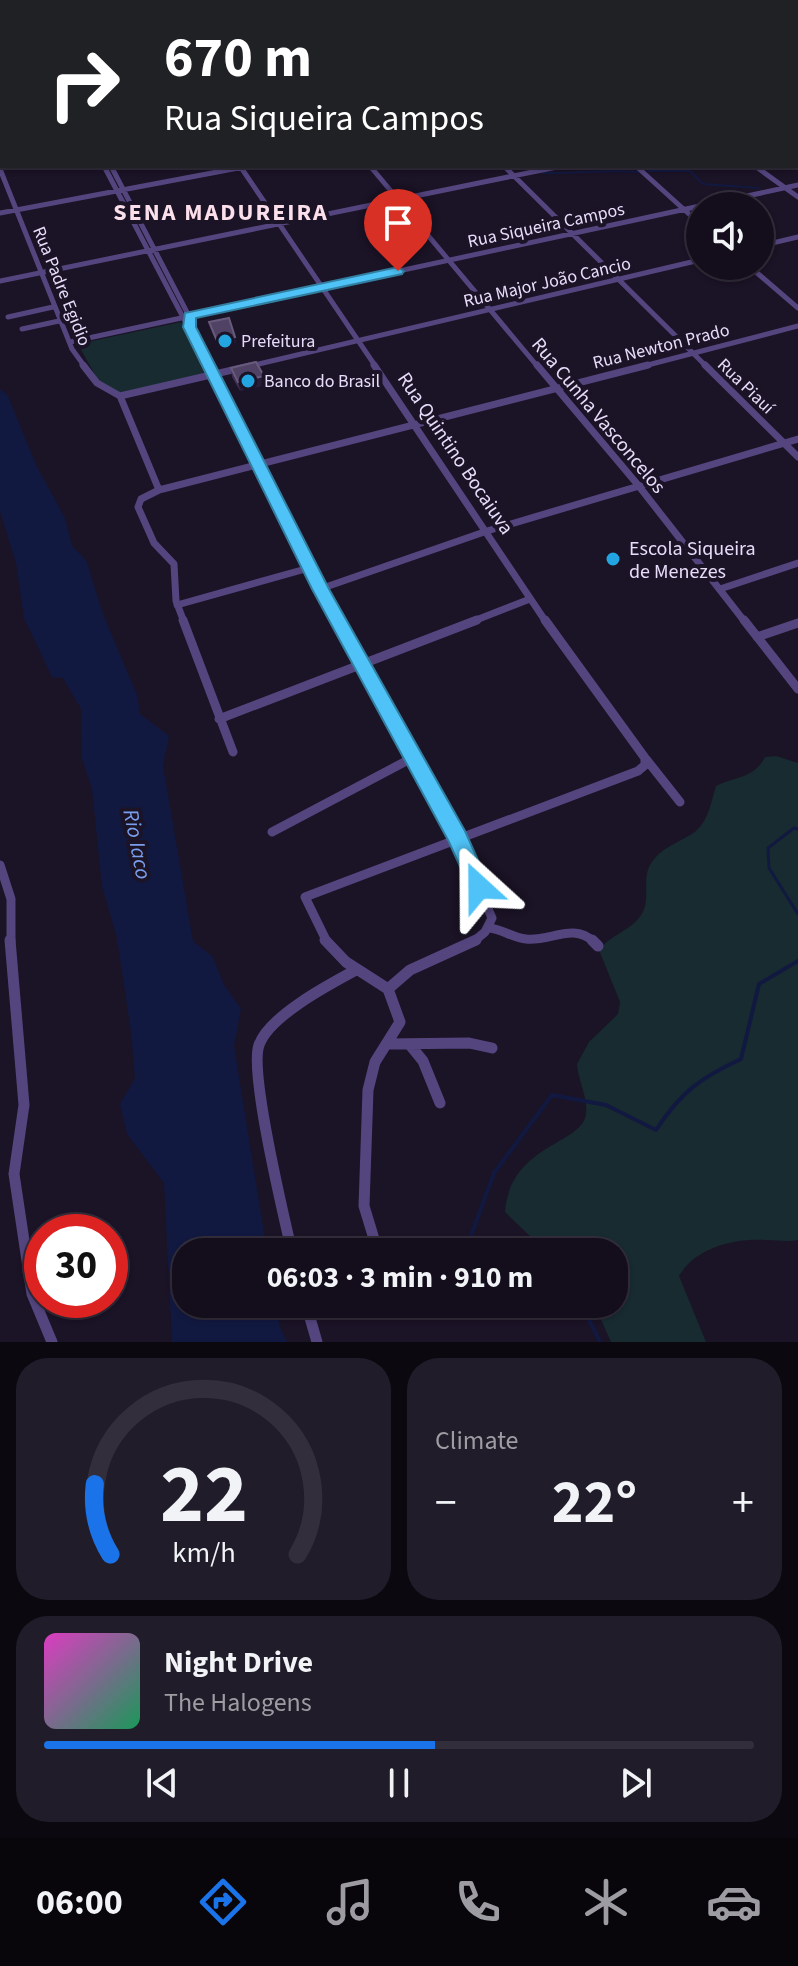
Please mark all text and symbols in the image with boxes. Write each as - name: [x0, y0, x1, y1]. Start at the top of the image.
- text: 670 m: [164, 19, 312, 98]
- icon: right: [32, 32, 136, 136]
- text: Rua Siqueira Campos: [164, 93, 484, 144]
- pin: [364, 189, 432, 271]
- map controls: [686, 192, 774, 280]
- button: sound: [686, 192, 774, 280]
- district label: SENA MADUREIRA: [113, 195, 329, 230]
- street label: Rua Siqueira Campos: [465, 197, 627, 254]
- icon: arrive: [376, 201, 420, 245]
- street label: Rua Padre Egidio: [26, 223, 97, 350]
- street label: Rua Major João Cancio: [461, 251, 633, 314]
- street label: Rua Newton Prado: [590, 317, 732, 376]
- place label: Prefeitura: [241, 329, 315, 354]
- marker: Prefeitura: [216, 332, 234, 350]
- street label: Rua Cunha Vasconcelos: [525, 332, 672, 500]
- street label: Rua Piauí: [712, 353, 780, 420]
- street label: Rua Quintino Bocaiuva: [390, 367, 520, 540]
- place label: Banco do Brasil: [264, 369, 380, 394]
- marker: Banco do Brasil: [239, 372, 257, 390]
- place label: Escola Siqueira de Menezes: [629, 535, 756, 586]
- marker: Escola Siqueira de Menezes: [604, 550, 622, 568]
- water label: Rio Iaco: [115, 806, 160, 882]
- position arrow: [437, 845, 521, 929]
- speed limit sign: 30: [24, 1214, 128, 1318]
- text: 06:03 · 3 min · 910 m: [267, 1256, 533, 1299]
- text: Climate: [435, 1422, 519, 1459]
- text: 22: [160, 1436, 247, 1554]
- text: 22°: [552, 1461, 637, 1546]
- text: −: [435, 1472, 457, 1535]
- text: +: [732, 1472, 754, 1535]
- text: km/h: [172, 1533, 235, 1573]
- text: Night Drive: [164, 1641, 313, 1684]
- text: The Halogens: [164, 1684, 312, 1721]
- icon: previous: [140, 1761, 184, 1805]
- icon: pause: [377, 1761, 421, 1805]
- icon: next: [614, 1761, 658, 1805]
- icon: directions: [195, 1874, 251, 1930]
- icon: music: [322, 1874, 378, 1930]
- icon: phone: [450, 1874, 506, 1930]
- icon: climate: [578, 1874, 634, 1930]
- icon: car: [706, 1874, 762, 1930]
- text: 06:00: [36, 1877, 123, 1928]

